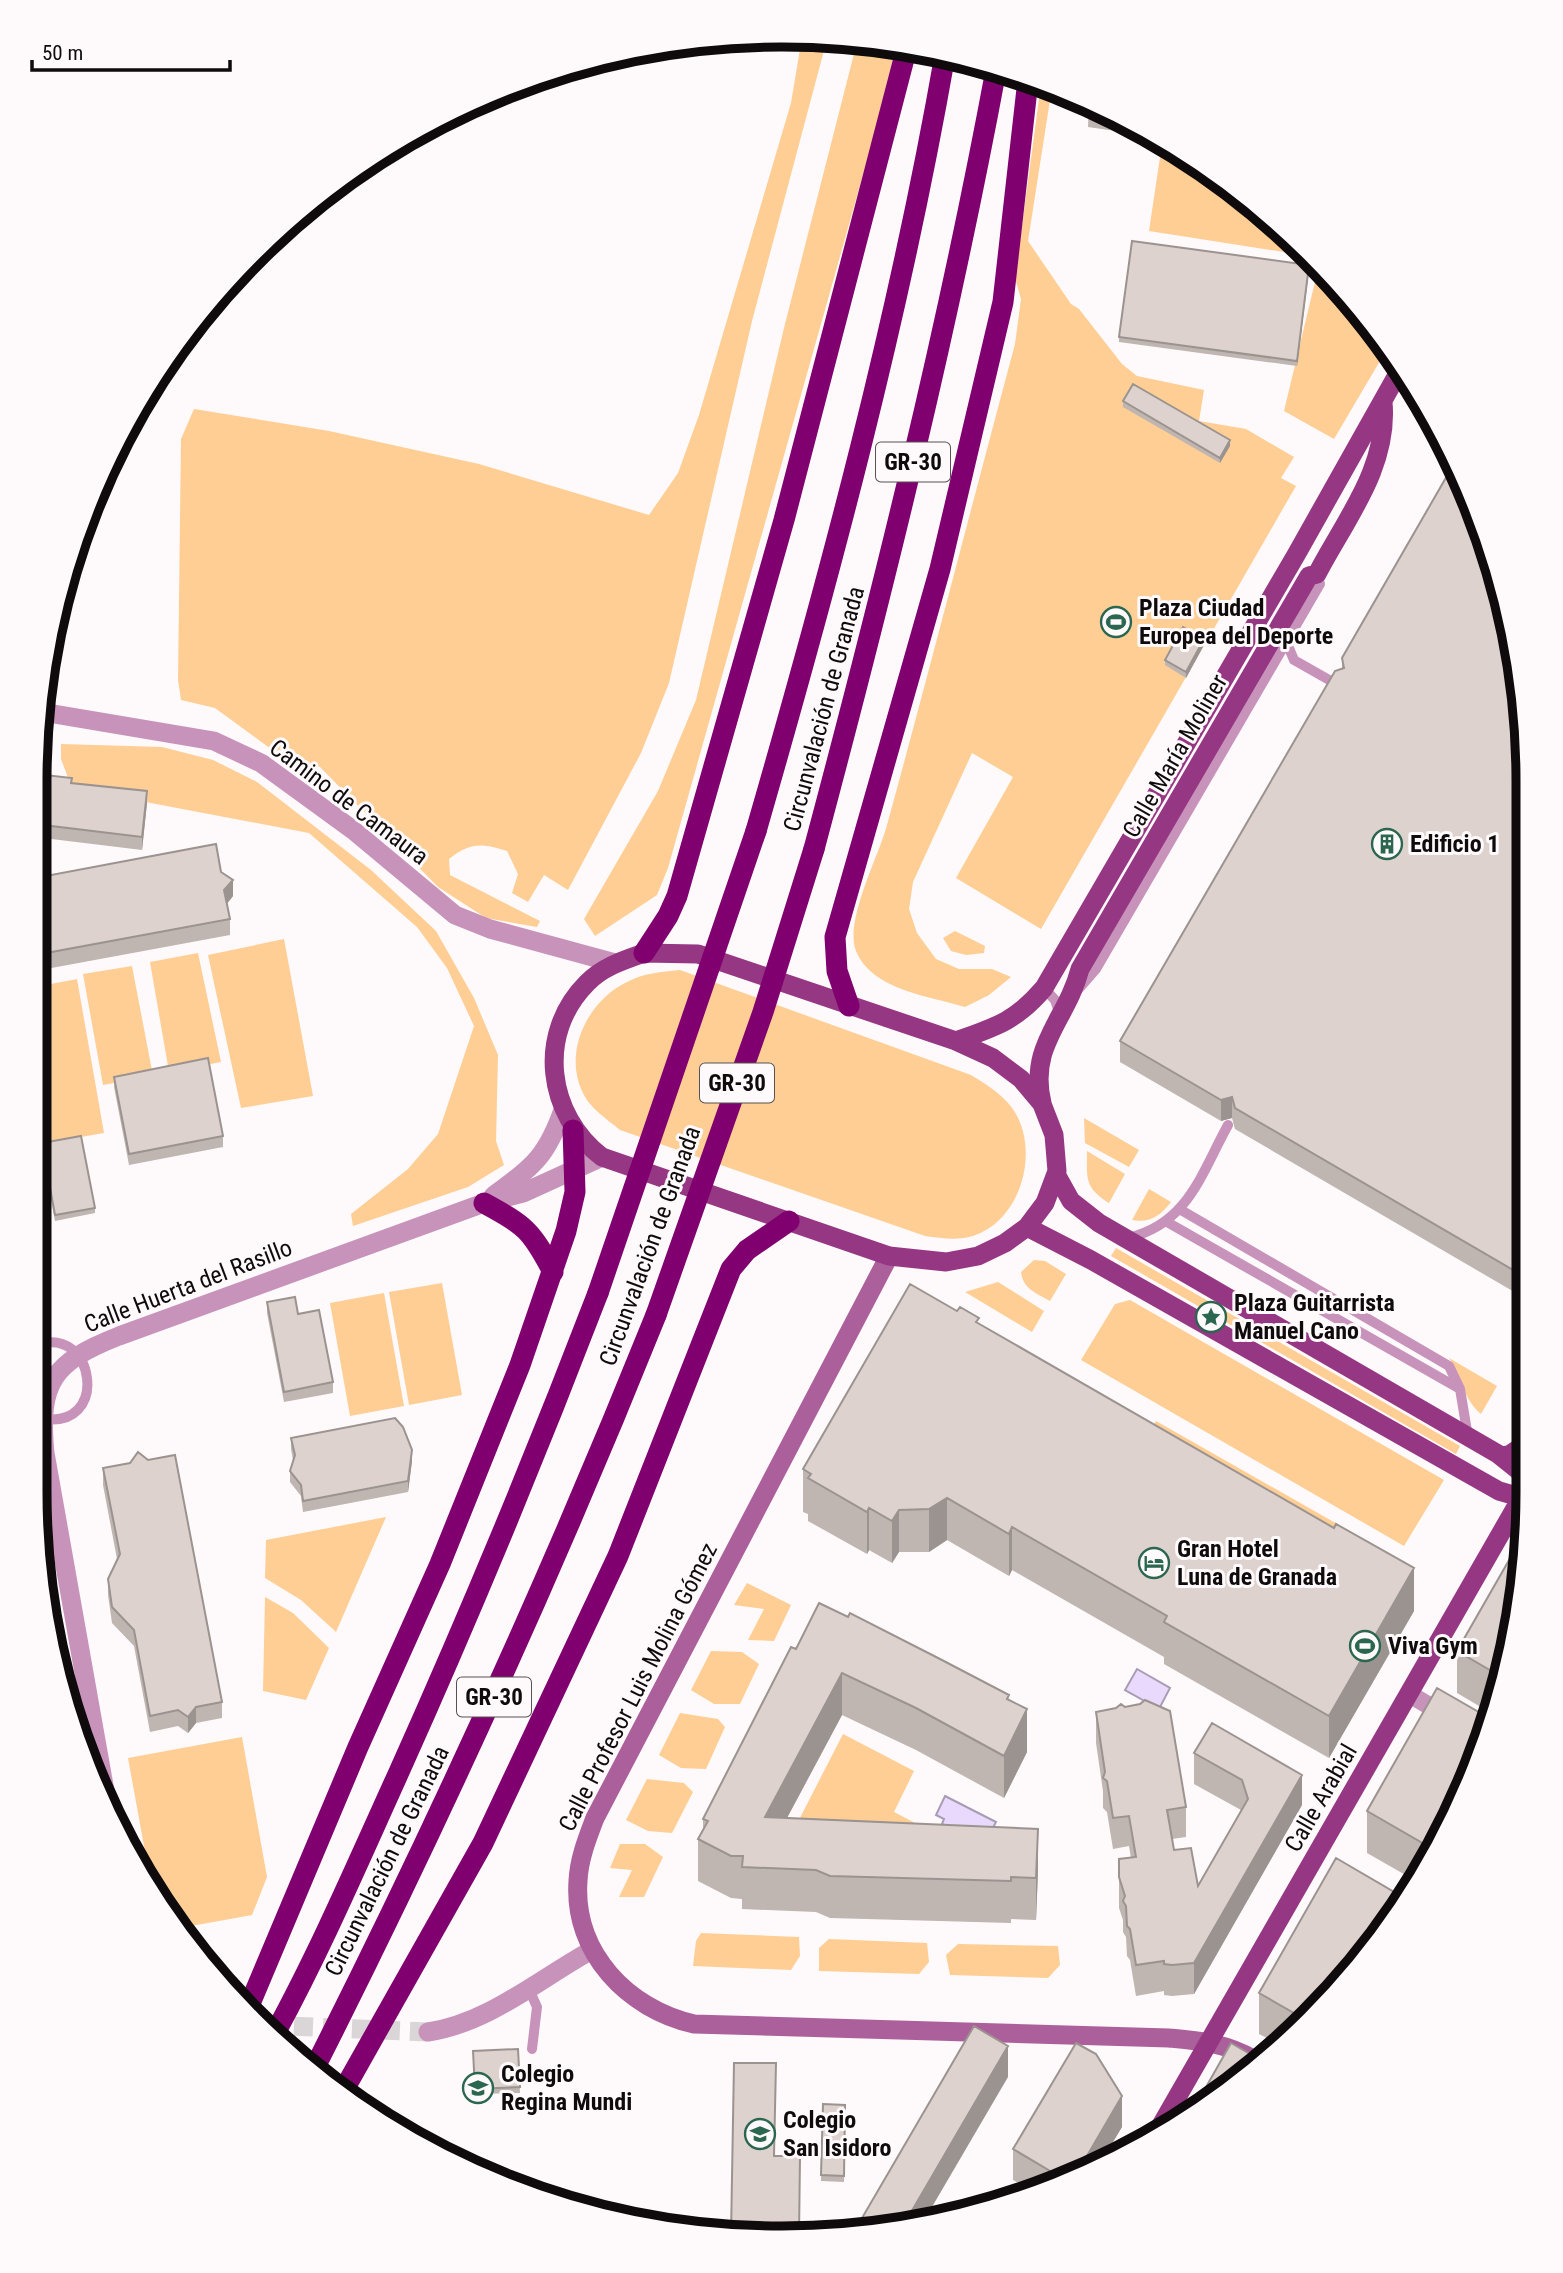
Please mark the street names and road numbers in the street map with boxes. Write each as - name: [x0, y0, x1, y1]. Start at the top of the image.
- road number: GR-30: [876, 442, 950, 482]
- street label: Circunvalación de Granada: [778, 583, 870, 835]
- street label: Calle María Moliner: [1117, 669, 1233, 843]
- street label: Camino de Camaura: [264, 733, 434, 871]
- road number: GR-30: [700, 1064, 774, 1102]
- street label: Circunvalación de Granada: [594, 1123, 706, 1369]
- street label: Calle Huerta del Rasillo: [80, 1233, 296, 1339]
- street label: Calle Profesor Luis Molina Gómez: [553, 1538, 723, 1836]
- road number: GR-30: [457, 1678, 531, 1716]
- street label: Calle Arabial: [1279, 1739, 1363, 1857]
- street label: Circunvalación de Granada: [319, 1741, 455, 1981]

